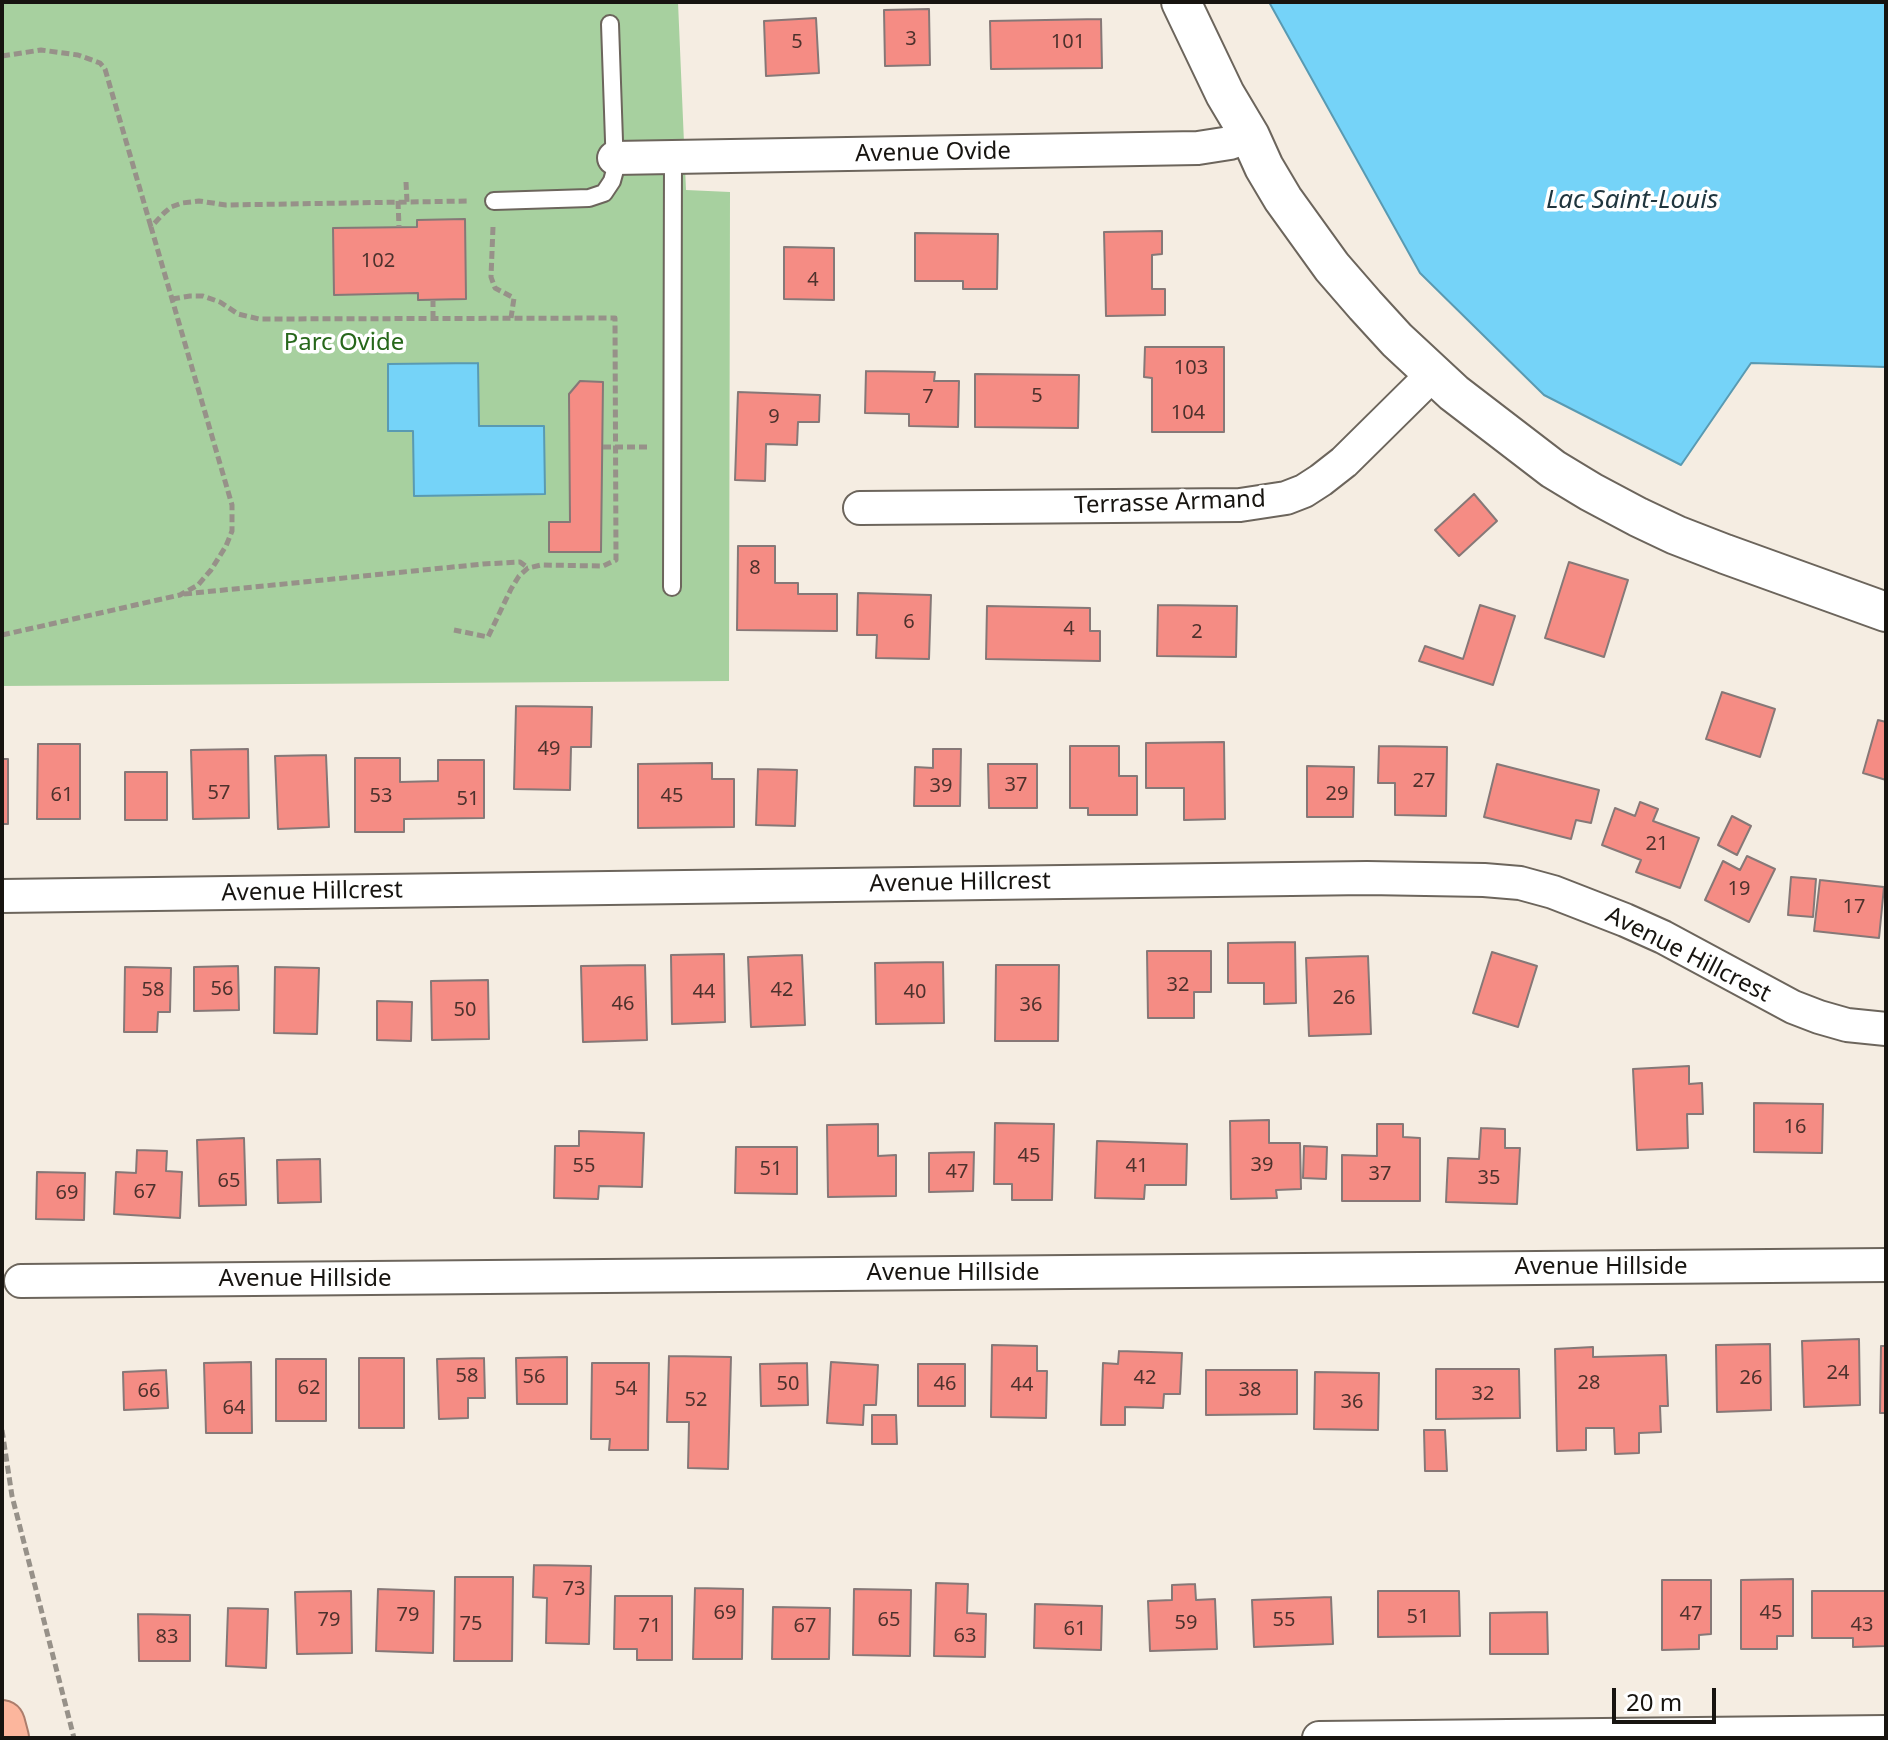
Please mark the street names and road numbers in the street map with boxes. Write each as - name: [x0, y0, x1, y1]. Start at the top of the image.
- street label: Avenue Ovide: [855, 137, 1011, 169]
- street label: Terrasse Armand: [1074, 485, 1266, 521]
- street label: Avenue Hillcrest: [869, 867, 1051, 899]
- street label: Avenue Hillcrest: [221, 876, 403, 908]
- street label: Avenue Hillcrest: [1601, 901, 1775, 1009]
- street label: Avenue Hillside: [1515, 1253, 1687, 1281]
- street label: Avenue Hillside: [867, 1259, 1039, 1287]
- street label: Avenue Hillside: [219, 1265, 391, 1293]

